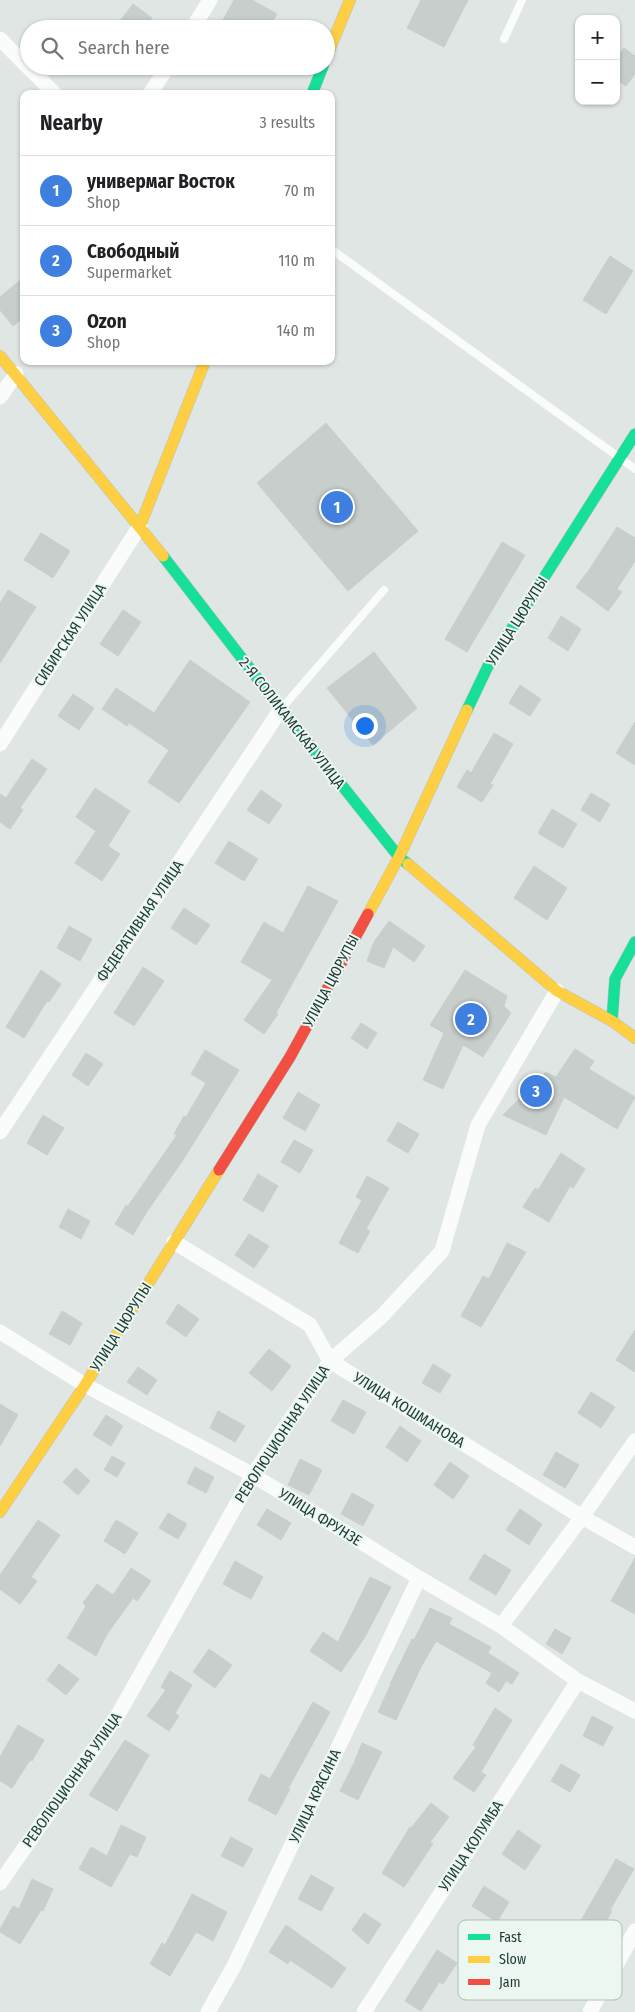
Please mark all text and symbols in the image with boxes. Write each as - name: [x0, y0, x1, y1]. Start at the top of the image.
- map controls: [575, 15, 620, 105]
- button: +: [575, 15, 620, 60]
- search box: [20, 20, 335, 75]
- icon: search: [38, 34, 66, 62]
- text: Search here: [78, 36, 170, 59]
- button: −: [575, 60, 620, 105]
- text: Nearby: [40, 110, 102, 136]
- text: 3 results: [259, 113, 315, 132]
- text: универмаг Восток: [87, 170, 235, 193]
- text: 1: [53, 181, 59, 200]
- text: 70 m: [284, 181, 315, 200]
- text: Shop: [87, 193, 120, 212]
- text: Свободный: [87, 240, 179, 263]
- text: 2: [52, 251, 60, 270]
- text: 110 m: [278, 251, 315, 270]
- text: Supermarket: [87, 263, 171, 282]
- text: Ozon: [87, 310, 127, 333]
- text: 3: [52, 321, 60, 340]
- text: 140 m: [277, 321, 315, 340]
- text: Shop: [87, 333, 120, 352]
- pin: 1: [321, 488, 353, 526]
- street label: УЛИЦА ЦЮРУПЫ: [482, 573, 552, 670]
- street label: СИБИРСКАЯ УЛИЦА: [30, 580, 110, 690]
- street label: 2-Я СОЛИКАМСКАЯ УЛИЦА: [235, 654, 349, 792]
- your location: [352, 713, 378, 739]
- street label: ФЕДЕРАТИВНАЯ УЛИЦА: [93, 857, 187, 985]
- street label: УЛИЦА ЦЮРУПЫ: [299, 932, 363, 1031]
- pin: 2: [455, 1000, 487, 1038]
- pin: 3: [520, 1072, 552, 1110]
- street label: УЛИЦА ЦЮРУПЫ: [86, 1279, 156, 1376]
- street label: РЕВОЛЮЦИОННАЯ УЛИЦА: [231, 1362, 333, 1506]
- street label: УЛИЦА КОШМАНОВА: [349, 1368, 468, 1452]
- street label: УЛИЦА ФРУНЗЕ: [274, 1484, 365, 1550]
- street label: РЕВОЛЮЦИОННАЯ УЛИЦА: [19, 1709, 125, 1851]
- street label: УЛИЦА КРАСИНА: [285, 1746, 345, 1847]
- street label: УЛИЦА КОЛУМБА: [434, 1797, 507, 1896]
- legend: [458, 1920, 622, 2000]
- text: Fast: [499, 1929, 522, 1946]
- text: Slow: [499, 1951, 526, 1968]
- text: Jam: [499, 1974, 520, 1991]

